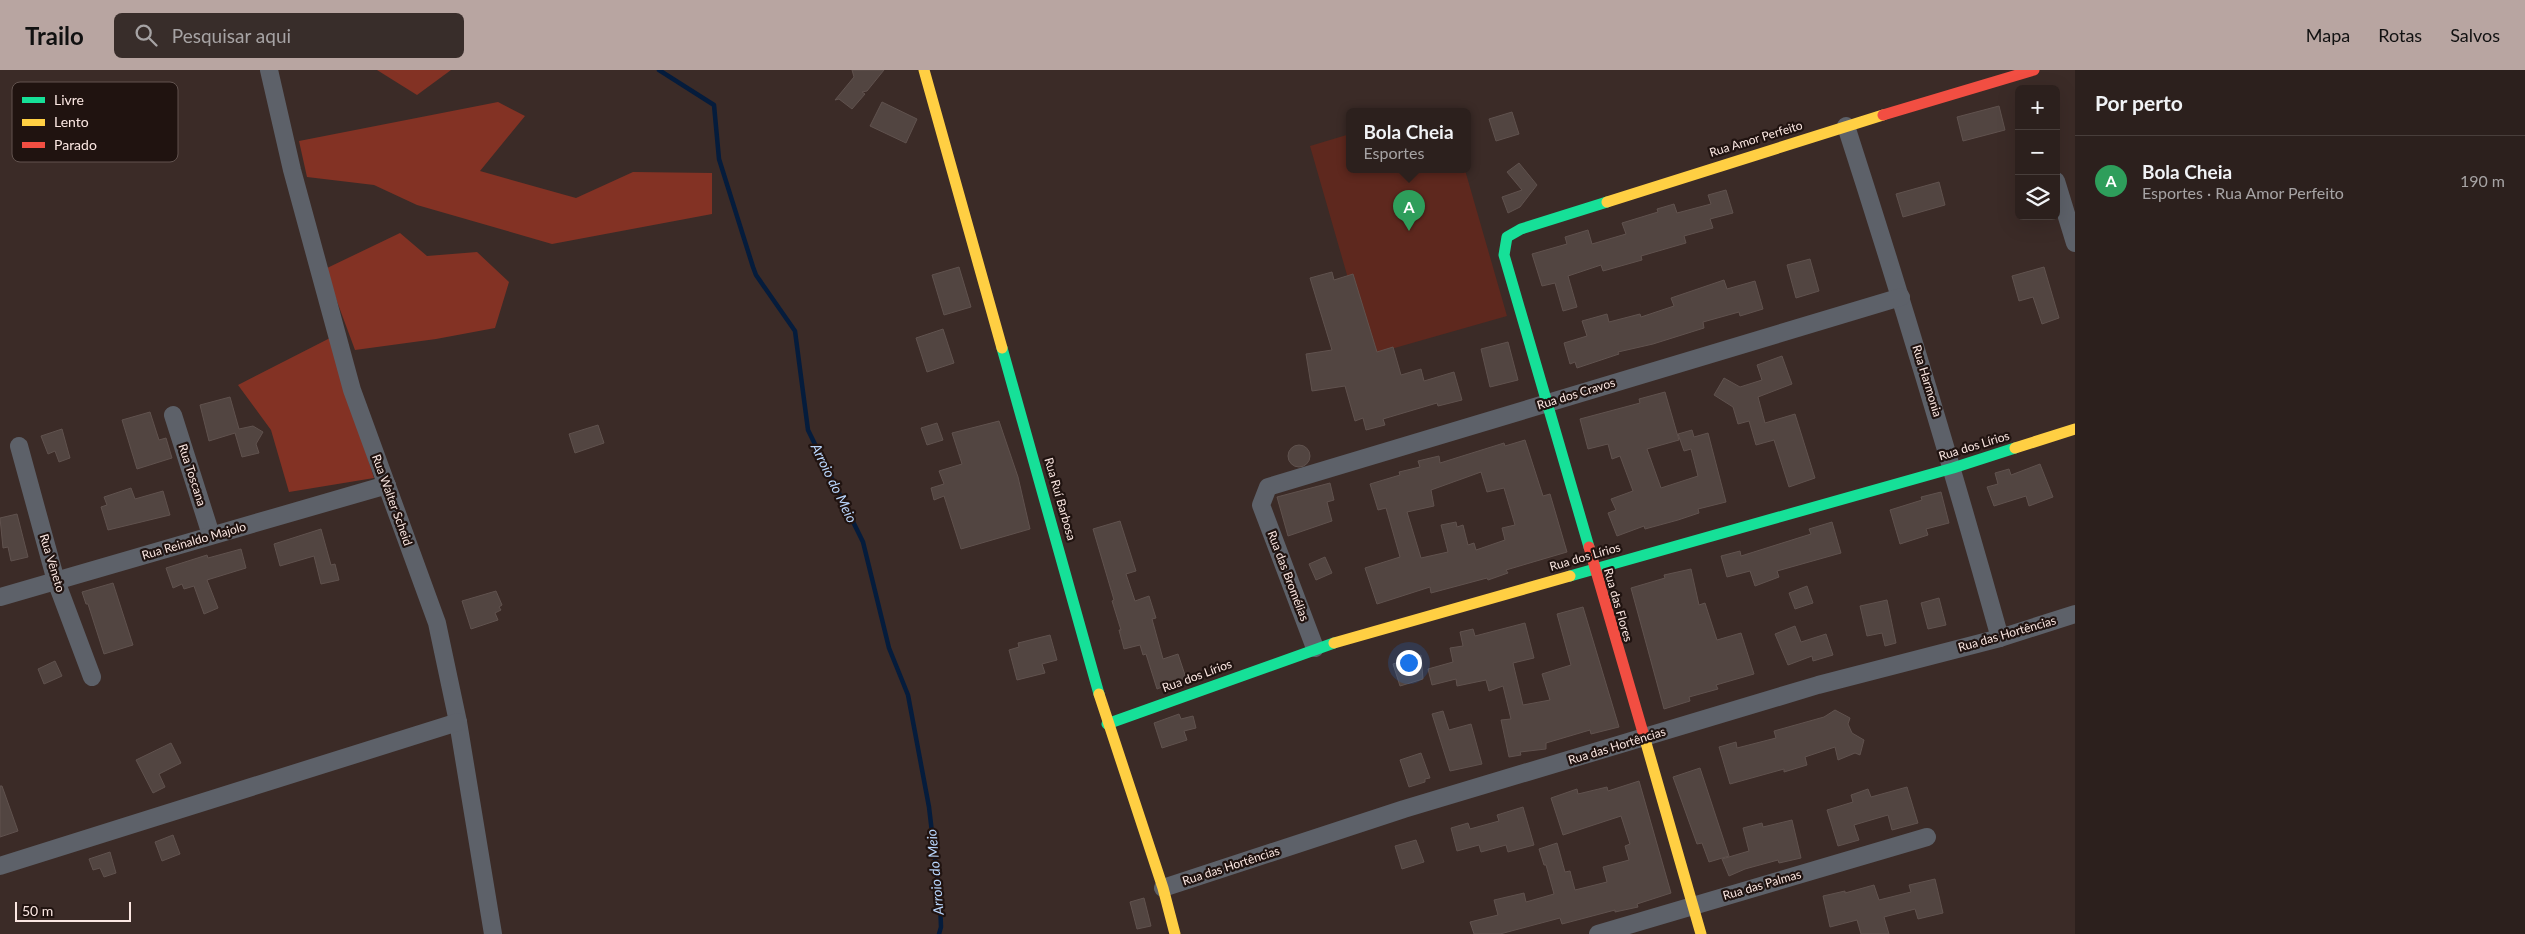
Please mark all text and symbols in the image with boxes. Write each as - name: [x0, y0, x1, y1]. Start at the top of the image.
- search box: [114, 13, 464, 58]
- text: Trailo: [25, 21, 84, 50]
- icon: search: [132, 21, 160, 49]
- text: Pesquisar aqui: [172, 24, 291, 47]
- text: Mapa: [2306, 24, 2350, 46]
- text: Rotas: [2378, 24, 2422, 46]
- text: Salvos: [2450, 24, 2500, 46]
- legend: [12, 82, 178, 162]
- map controls: [2015, 85, 2060, 220]
- button: +: [2015, 85, 2060, 130]
- text: Por perto: [2095, 90, 2183, 115]
- text: Livre: [54, 91, 84, 108]
- popup: [1346, 108, 1471, 173]
- text: Lento: [54, 113, 89, 130]
- street label: Rua Amor Perfeito: [1708, 117, 1804, 160]
- text: Bola Cheia: [1363, 120, 1454, 143]
- button: −: [2015, 130, 2060, 175]
- text: Parado: [54, 136, 97, 153]
- text: Esportes: [1363, 143, 1424, 162]
- text: Bola Cheia: [2142, 160, 2232, 183]
- text: A: [2105, 171, 2117, 190]
- text: 190 m: [2460, 171, 2505, 190]
- button: layers: [2015, 175, 2060, 220]
- text: Esportes · Rua Amor Perfeito: [2142, 183, 2344, 202]
- pin: A: [1393, 190, 1425, 231]
- street label: Rua Harmonia: [1909, 343, 1946, 419]
- street label: Rua dos Cravos: [1535, 375, 1617, 413]
- street label: Rua dos Lírios: [1937, 428, 2011, 463]
- water label: Arroio do Meio: [807, 439, 861, 525]
- street label: Rua Toscana: [175, 442, 210, 508]
- street label: Rua Walter Scheid: [369, 452, 416, 548]
- street label: Rua Ruí Barbosa: [1041, 456, 1079, 542]
- street label: Rua Reinaldo Majolo: [140, 518, 248, 563]
- street label: Rua das Bromélias: [1264, 529, 1313, 623]
- street label: Rua Vêneto: [37, 532, 69, 594]
- street label: Rua dos Lírios: [1548, 539, 1622, 574]
- street label: Rua das Flores: [1601, 566, 1636, 643]
- street label: Rua das Hortências: [1956, 612, 2058, 655]
- your location: [1396, 650, 1422, 676]
- street label: Rua dos Lírios: [1160, 656, 1234, 695]
- street label: Rua das Hortências: [1566, 724, 1667, 767]
- water label: Arroio do Meio: [922, 828, 947, 917]
- street label: Rua das Hortências: [1180, 843, 1281, 888]
- street label: Rua das Palmas: [1721, 866, 1803, 903]
- scale bar: [15, 899, 131, 922]
- text: 50 m: [22, 902, 53, 919]

